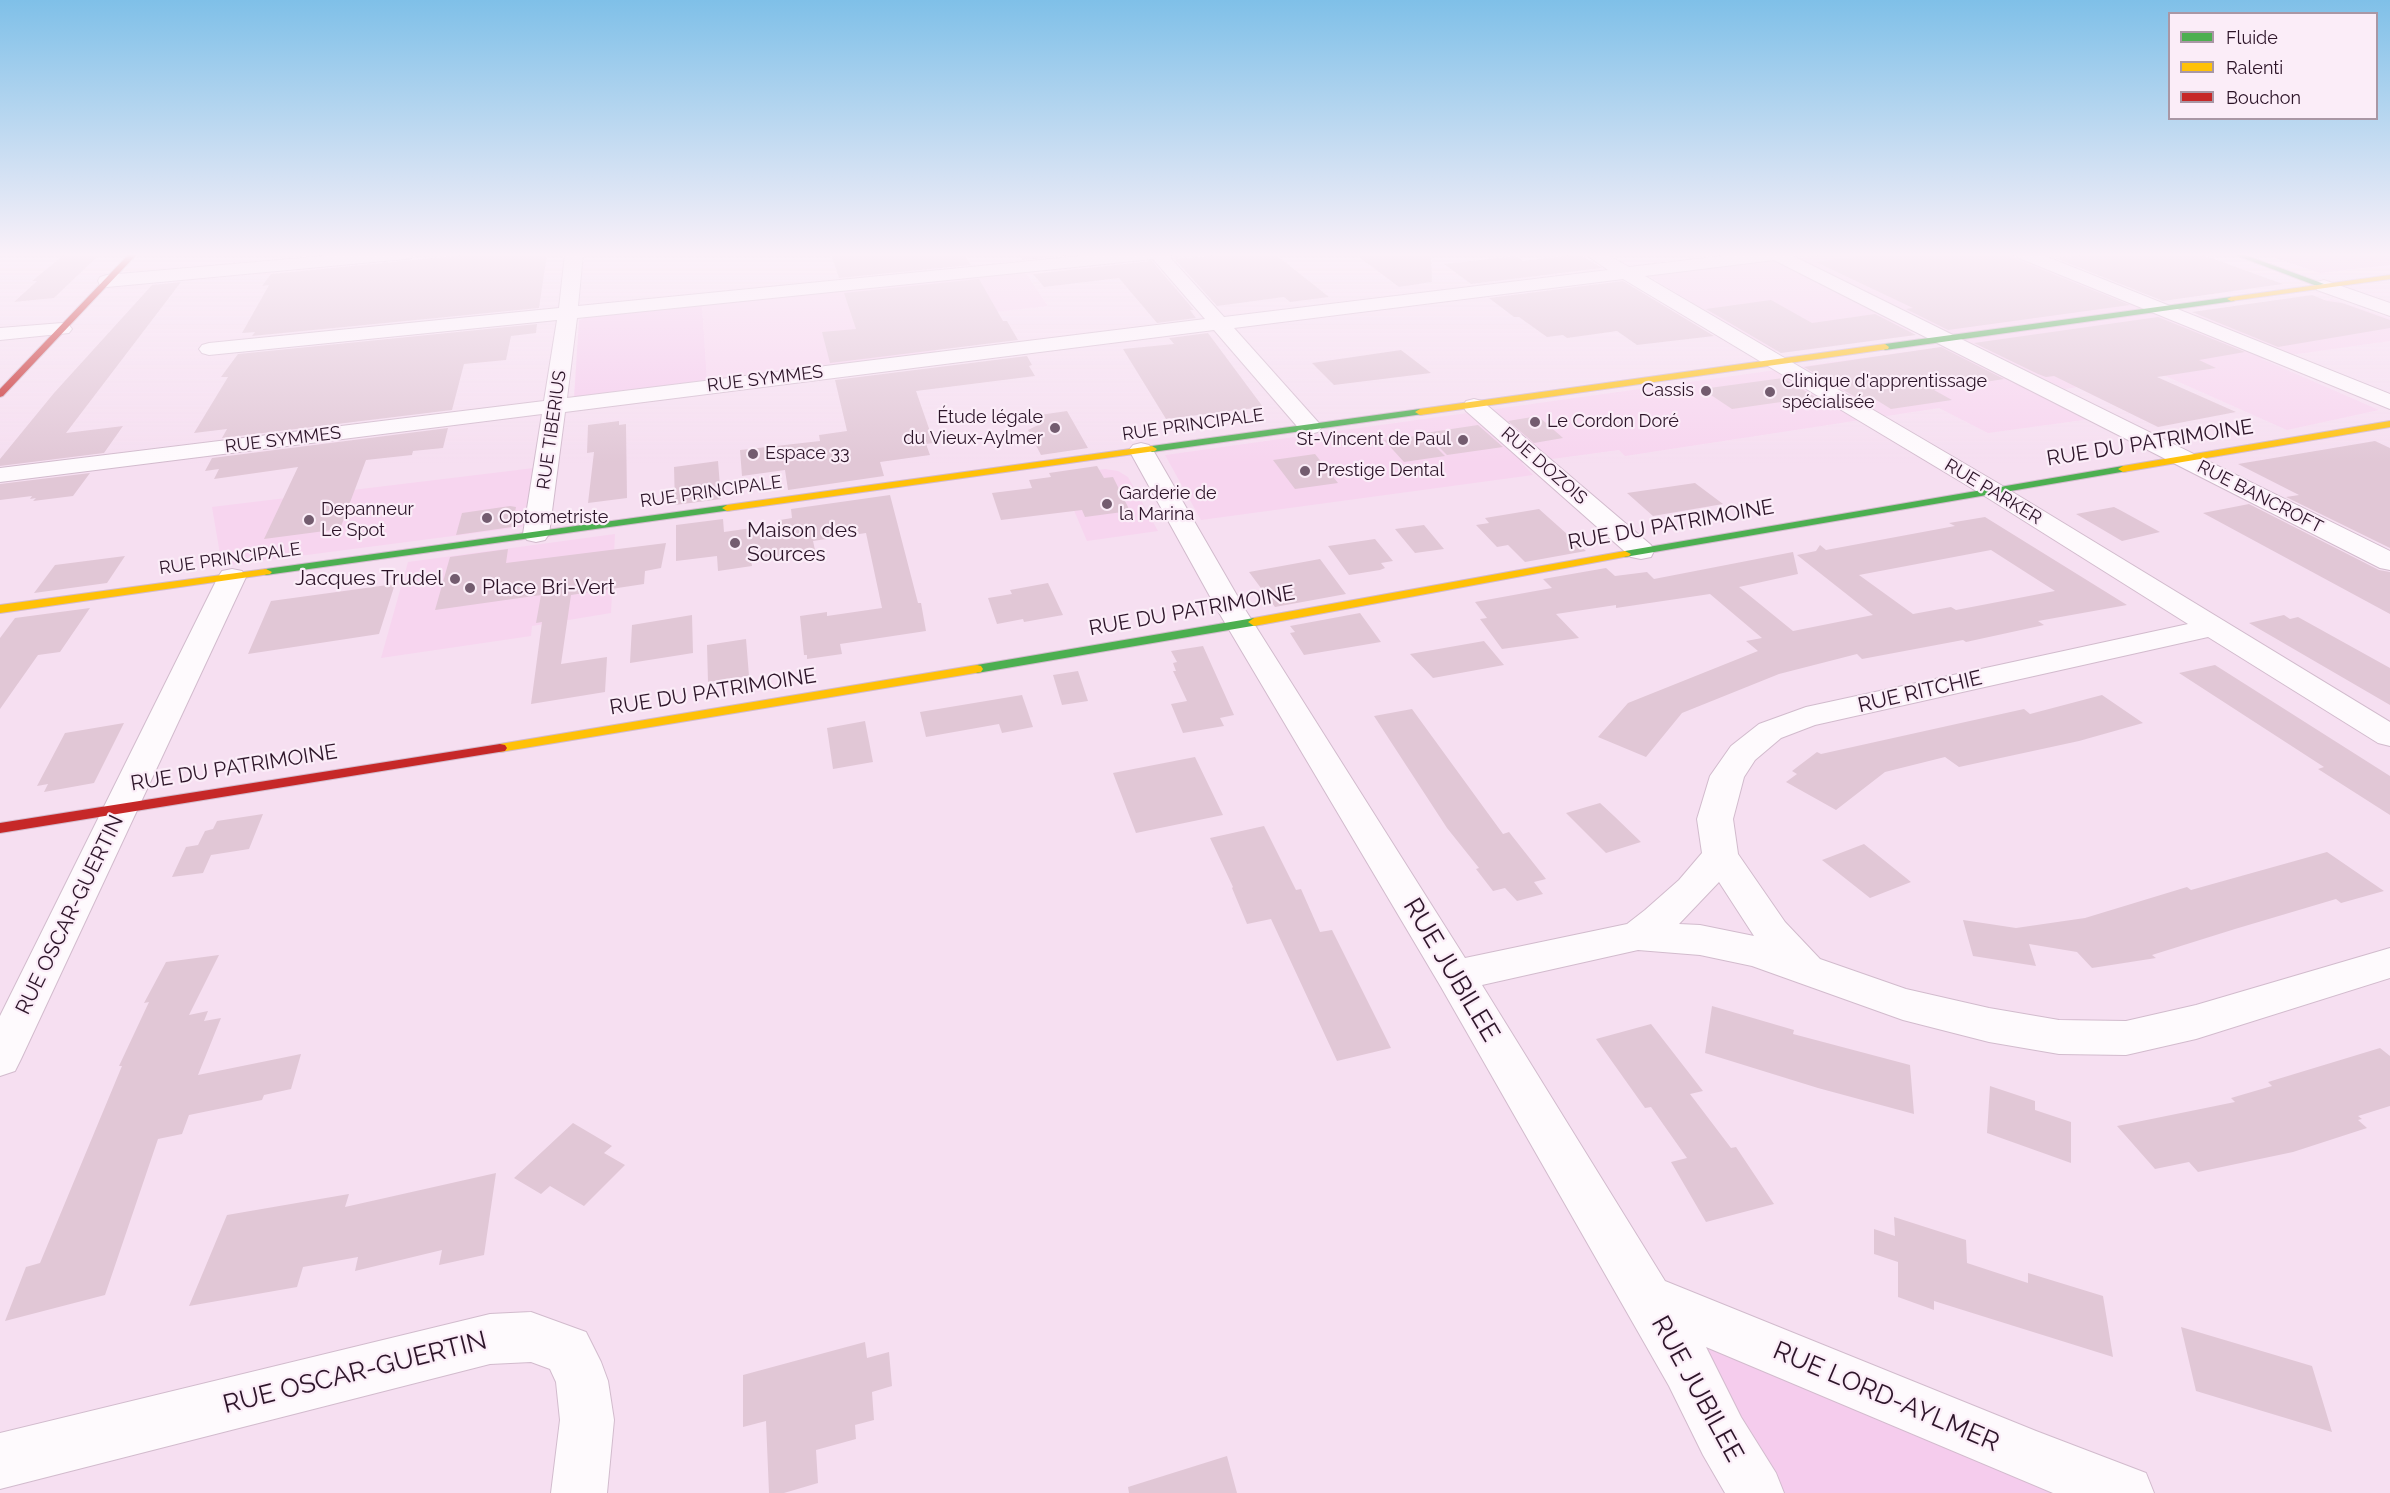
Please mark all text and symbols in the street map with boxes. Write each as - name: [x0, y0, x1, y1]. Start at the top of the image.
- legend: [2168, 12, 2378, 120]
- text: Fluide: [2226, 27, 2278, 48]
- text: Ralenti: [2226, 57, 2283, 78]
- text: Bouchon: [2226, 87, 2301, 108]
- street label: RUE SYMMES: [706, 361, 824, 397]
- street label: RUE TIBERIUS: [533, 369, 571, 491]
- place label: Clinique d'apprentissage spécialisée: [1782, 371, 1987, 413]
- place label: Cassis: [1642, 380, 1694, 402]
- marker: Cassis: [1699, 384, 1713, 398]
- marker: Clinique d'apprentissage spécialisée: [1763, 385, 1777, 399]
- street label: RUE PRINCIPALE: [1121, 404, 1265, 446]
- place label: Étude légale du Vieux-Aylmer: [903, 407, 1043, 450]
- place label: Le Cordon Doré: [1547, 411, 1679, 433]
- street label: RUE DU PATRIMOINE: [2045, 414, 2255, 472]
- marker: Le Cordon Doré: [1528, 415, 1542, 429]
- marker: Étude légale du Vieux-Aylmer: [1048, 421, 1062, 435]
- street label: RUE SYMMES: [224, 422, 342, 458]
- street label: RUE DOZOIS: [1497, 423, 1591, 509]
- place label: St-Vincent de Paul: [1296, 429, 1451, 451]
- marker: St-Vincent de Paul: [1456, 433, 1470, 447]
- place label: Espace 33: [765, 443, 850, 465]
- marker: Espace 33: [746, 447, 760, 461]
- street label: RUE PARKER: [1941, 455, 2045, 529]
- street label: RUE BANCROFT: [2194, 456, 2326, 538]
- place label: Prestige Dental: [1317, 460, 1444, 482]
- marker: Prestige Dental: [1298, 464, 1312, 478]
- street label: RUE PRINCIPALE: [639, 471, 783, 513]
- place label: Garderie de la Marina: [1119, 483, 1217, 526]
- street label: RUE DU PATRIMOINE: [1566, 494, 1776, 556]
- marker: Garderie de la Marina: [1100, 497, 1114, 511]
- place label: Depanneur Le Spot: [321, 499, 414, 542]
- place label: Optometriste: [499, 507, 608, 529]
- marker: Optometriste: [480, 511, 494, 525]
- marker: Depanneur Le Spot: [302, 513, 316, 527]
- place label: Maison des Sources: [747, 518, 857, 568]
- marker: Maison des Sources: [728, 536, 742, 550]
- street label: RUE PRINCIPALE: [158, 538, 302, 580]
- place label: Jacques Trudel: [295, 566, 443, 592]
- marker: Jacques Trudel: [448, 572, 462, 586]
- place label: Place Bri-Vert: [482, 575, 615, 601]
- street label: RUE DU PATRIMOINE: [1087, 580, 1297, 642]
- marker: Place Bri-Vert: [463, 581, 477, 595]
- street label: RUE DU PATRIMOINE: [608, 663, 818, 721]
- street label: RUE RITCHIE: [1855, 665, 1985, 719]
- street label: RUE DU PATRIMOINE: [129, 739, 339, 797]
- street label: RUE OSCAR-GUERTIN: [11, 811, 129, 1019]
- street label: RUE JUBILEE: [1396, 893, 1506, 1047]
- street label: RUE JUBILEE: [1644, 1311, 1750, 1467]
- street label: RUE OSCAR-GUERTIN: [220, 1325, 490, 1421]
- street label: RUE LORD-AYLMER: [1768, 1335, 2004, 1459]

